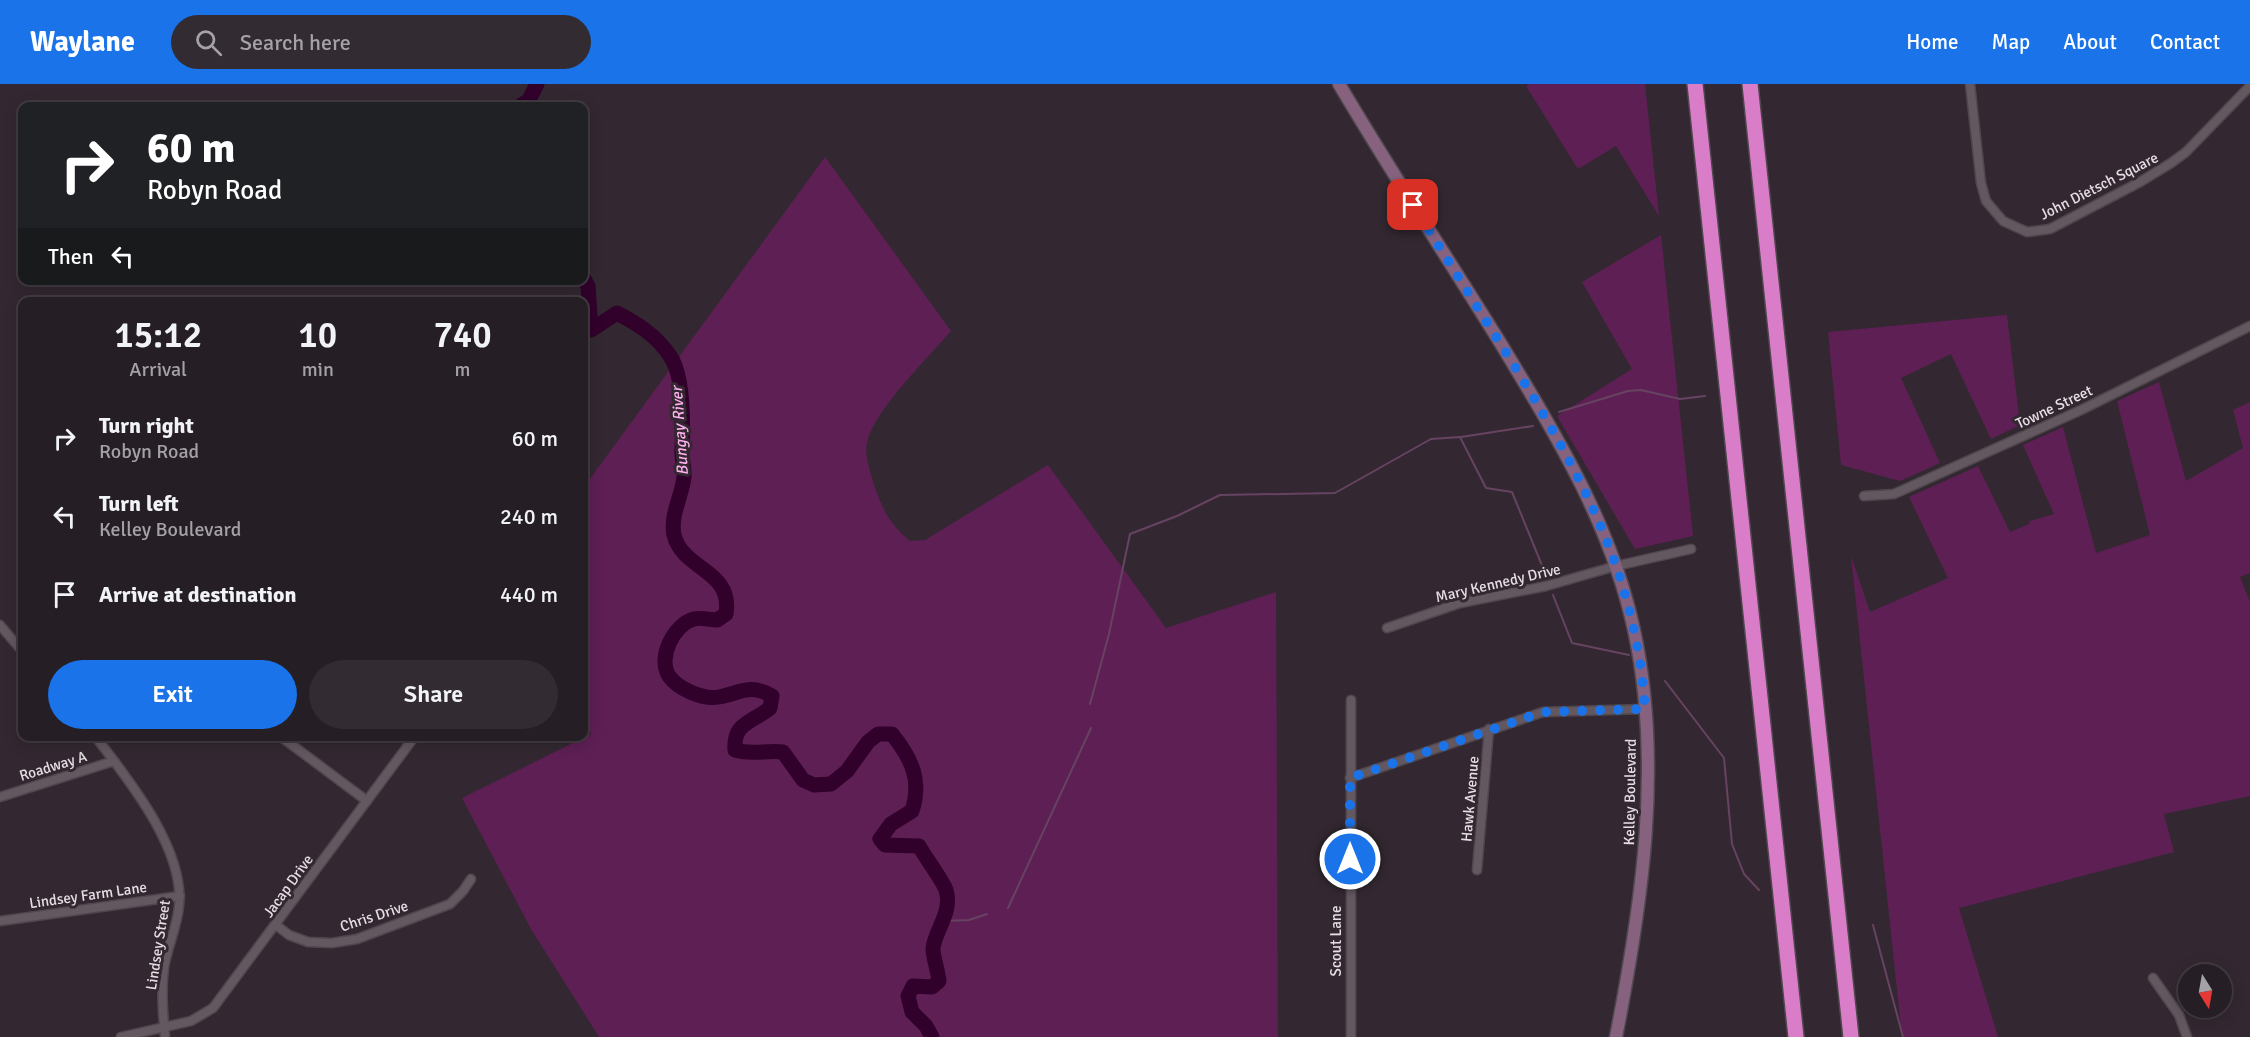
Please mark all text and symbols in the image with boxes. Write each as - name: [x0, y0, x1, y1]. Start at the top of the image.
- search box: [171, 15, 591, 69]
- text: Waylane: [30, 25, 135, 59]
- icon: search: [192, 26, 225, 59]
- text: Search here: [240, 29, 351, 56]
- text: Home: [1906, 29, 1959, 55]
- text: Map: [1992, 29, 2030, 55]
- text: About: [2063, 29, 2117, 55]
- text: Contact: [2150, 29, 2220, 55]
- text: 60 m: [147, 123, 236, 174]
- icon: right: [48, 126, 126, 204]
- street label: John Dietsch Square: [2037, 148, 2161, 224]
- text: Robyn Road: [147, 174, 282, 207]
- pin: [1387, 179, 1438, 230]
- icon: arrive: [1396, 188, 1429, 221]
- icon: left: [106, 240, 139, 273]
- text: Then: [48, 243, 94, 270]
- text: 15:12: [114, 313, 202, 358]
- text: 10: [298, 313, 337, 358]
- text: 740: [433, 313, 492, 358]
- text: Arrival: [129, 357, 187, 382]
- text: min: [302, 357, 334, 382]
- text: m: [455, 357, 471, 382]
- street label: Towne Street: [2013, 381, 2095, 433]
- water label: Bungay River: [667, 384, 693, 476]
- text: Turn right: [99, 412, 194, 439]
- icon: right: [48, 422, 81, 455]
- text: 60 m: [512, 425, 558, 452]
- text: Robyn Road: [99, 439, 199, 464]
- text: Turn left: [99, 490, 179, 517]
- icon: left: [48, 500, 81, 533]
- text: 240 m: [500, 503, 558, 530]
- text: Kelley Boulevard: [99, 517, 241, 542]
- street label: Mary Kennedy Drive: [1434, 560, 1562, 606]
- icon: arrive: [48, 578, 81, 611]
- text: Arrive at destination: [99, 581, 296, 608]
- text: 440 m: [500, 581, 558, 608]
- button: Exit: [48, 660, 297, 729]
- button: Share: [309, 660, 558, 729]
- street label: Kelley Boulevard: [1620, 738, 1640, 846]
- street label: Roadway A: [17, 747, 89, 785]
- street label: Hawk Avenue: [1457, 755, 1483, 843]
- position arrow: [1318, 827, 1382, 891]
- street label: Jacap Drive: [259, 851, 317, 921]
- street label: Lindsey Farm Lane: [28, 878, 148, 912]
- street label: Chris Drive: [338, 897, 410, 935]
- street label: Lindsey Street: [142, 899, 174, 991]
- street label: Scout Lane: [1327, 906, 1345, 976]
- north arrow: [2178, 964, 2232, 1018]
- map controls: [2178, 964, 2232, 1018]

